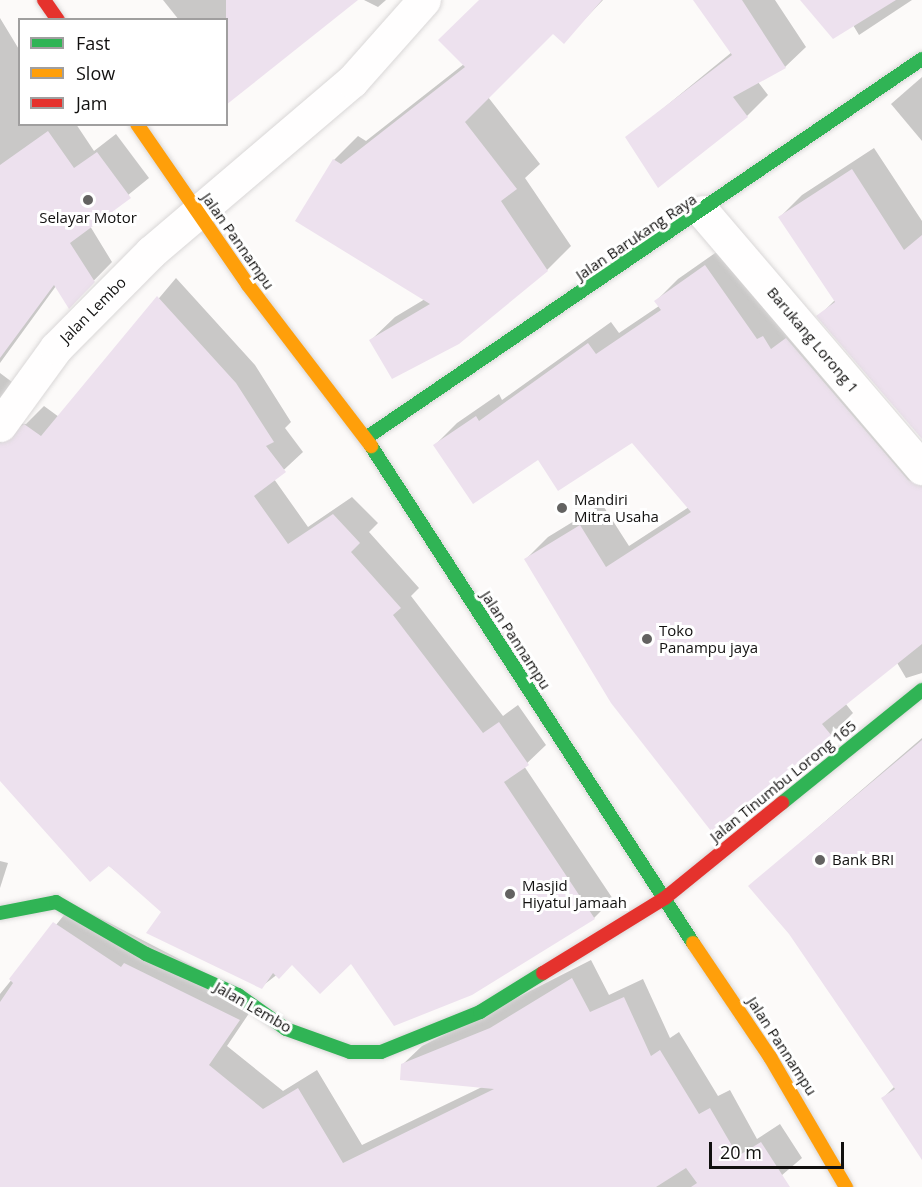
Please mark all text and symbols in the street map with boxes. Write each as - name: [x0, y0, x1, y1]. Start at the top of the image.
- legend: [18, 18, 228, 126]
- text: Fast: [76, 31, 110, 55]
- text: Slow: [76, 61, 115, 85]
- text: Jam: [76, 91, 108, 115]
- street label: Jalan Pannampu: [198, 189, 278, 293]
- street label: Jalan Barukang Raya: [572, 190, 700, 284]
- marker: Selayar Motor: [81, 193, 95, 207]
- place label: Selayar Motor: [39, 209, 137, 227]
- street label: Jalan Lembo: [56, 273, 130, 347]
- street label: Barukang Lorong 1: [763, 283, 863, 397]
- place label: Mandiri Mitra Usaha: [574, 490, 659, 525]
- marker: Mandiri Mitra Usaha: [555, 501, 569, 515]
- street label: Jalan Pannampu: [477, 587, 555, 693]
- place label: Toko Panampu jaya: [659, 621, 758, 656]
- marker: Toko Panampu jaya: [640, 632, 654, 646]
- street label: Jalan Tinumbu Lorong 165: [706, 716, 860, 846]
- place label: Bank BRI: [832, 851, 894, 869]
- marker: Bank BRI: [813, 853, 827, 867]
- place label: Masjid Hiyatul Jamaah: [522, 876, 627, 911]
- marker: Masjid Hiyatul Jamaah: [503, 887, 517, 901]
- street label: Jalan Lembo: [211, 978, 295, 1036]
- street label: Jalan Pannampu: [743, 993, 821, 1099]
- scale bar: [712, 1130, 847, 1168]
- text: 20 m: [720, 1140, 762, 1164]

